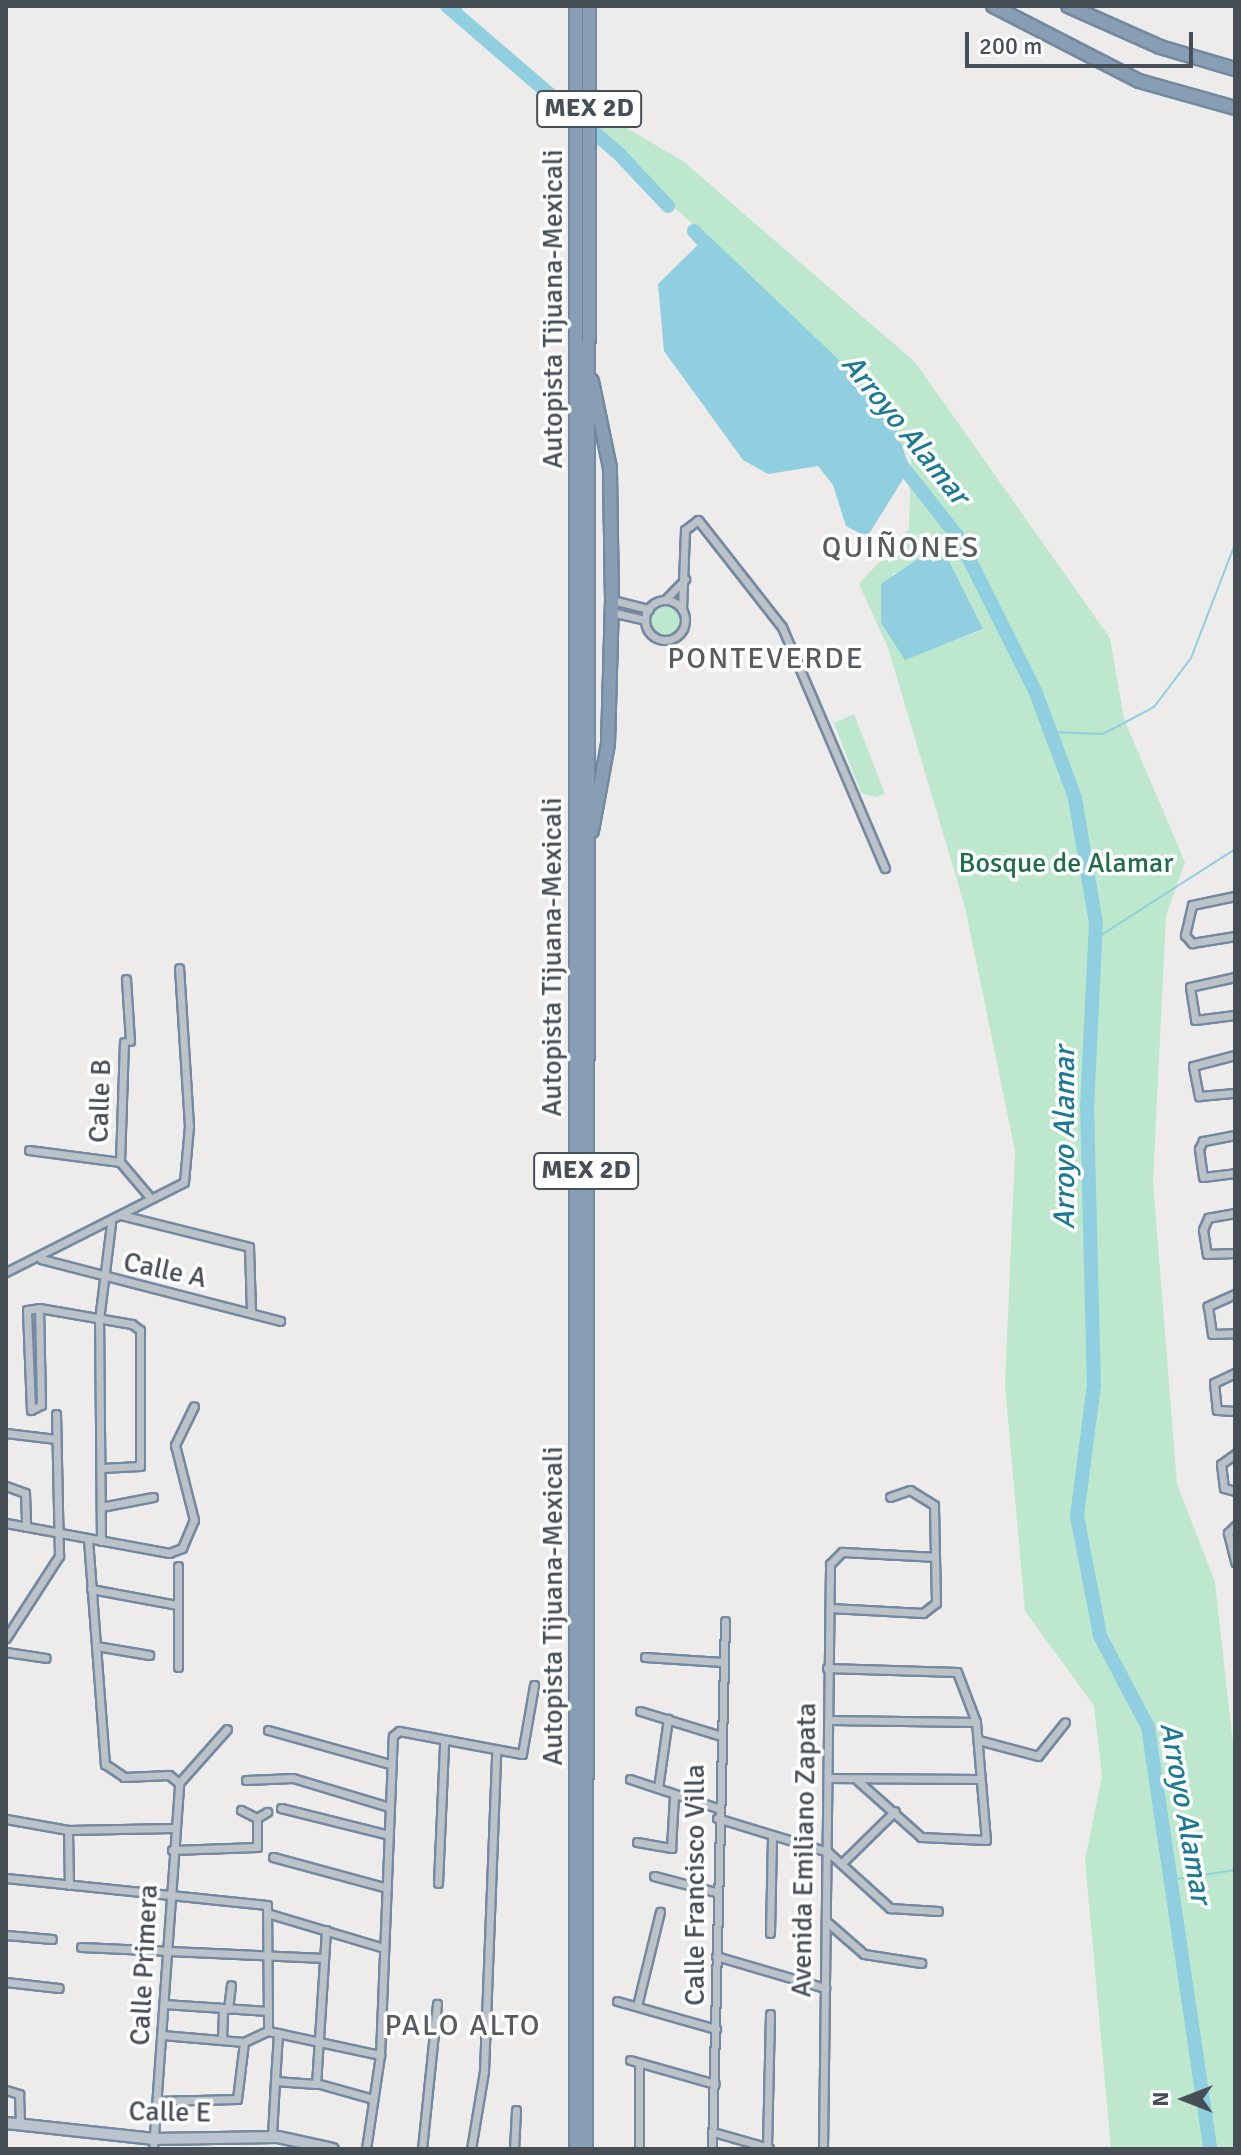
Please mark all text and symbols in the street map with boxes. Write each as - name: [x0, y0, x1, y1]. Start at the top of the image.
- scale bar: [969, 16, 1197, 66]
- text: 200 m: [979, 31, 1042, 61]
- road number: MEX 2D: [535, 87, 643, 131]
- street label: Autopista Tijuana-Mexicali: [536, 149, 570, 469]
- water label: Arroyo Alamar: [833, 348, 977, 512]
- district label: QUIÑONES: [822, 530, 980, 566]
- district label: PONTEVERDE: [667, 641, 865, 677]
- street label: Autopista Tijuana-Mexicali: [535, 797, 569, 1117]
- park label: Bosque de Alamar: [958, 846, 1174, 880]
- water label: Arroyo Alamar: [1047, 1046, 1083, 1230]
- street label: Calle B: [82, 1058, 118, 1144]
- road number: MEX 2D: [532, 1149, 640, 1193]
- street label: Calle A: [120, 1245, 210, 1295]
- street label: Autopista Tijuana-Mexicali: [536, 1446, 570, 1766]
- street label: Avenida Emiliano Zapata: [785, 1702, 823, 1998]
- water label: Arroyo Alamar: [1151, 1720, 1219, 1906]
- street label: Calle Francisco Villa: [678, 1764, 712, 2006]
- street label: Calle Primera: [123, 1884, 165, 2046]
- district label: PALO ALTO: [384, 2008, 542, 2044]
- north arrow: [1145, 2059, 1225, 2139]
- text: N: [1147, 2091, 1174, 2107]
- street label: Calle E: [128, 2094, 212, 2130]

